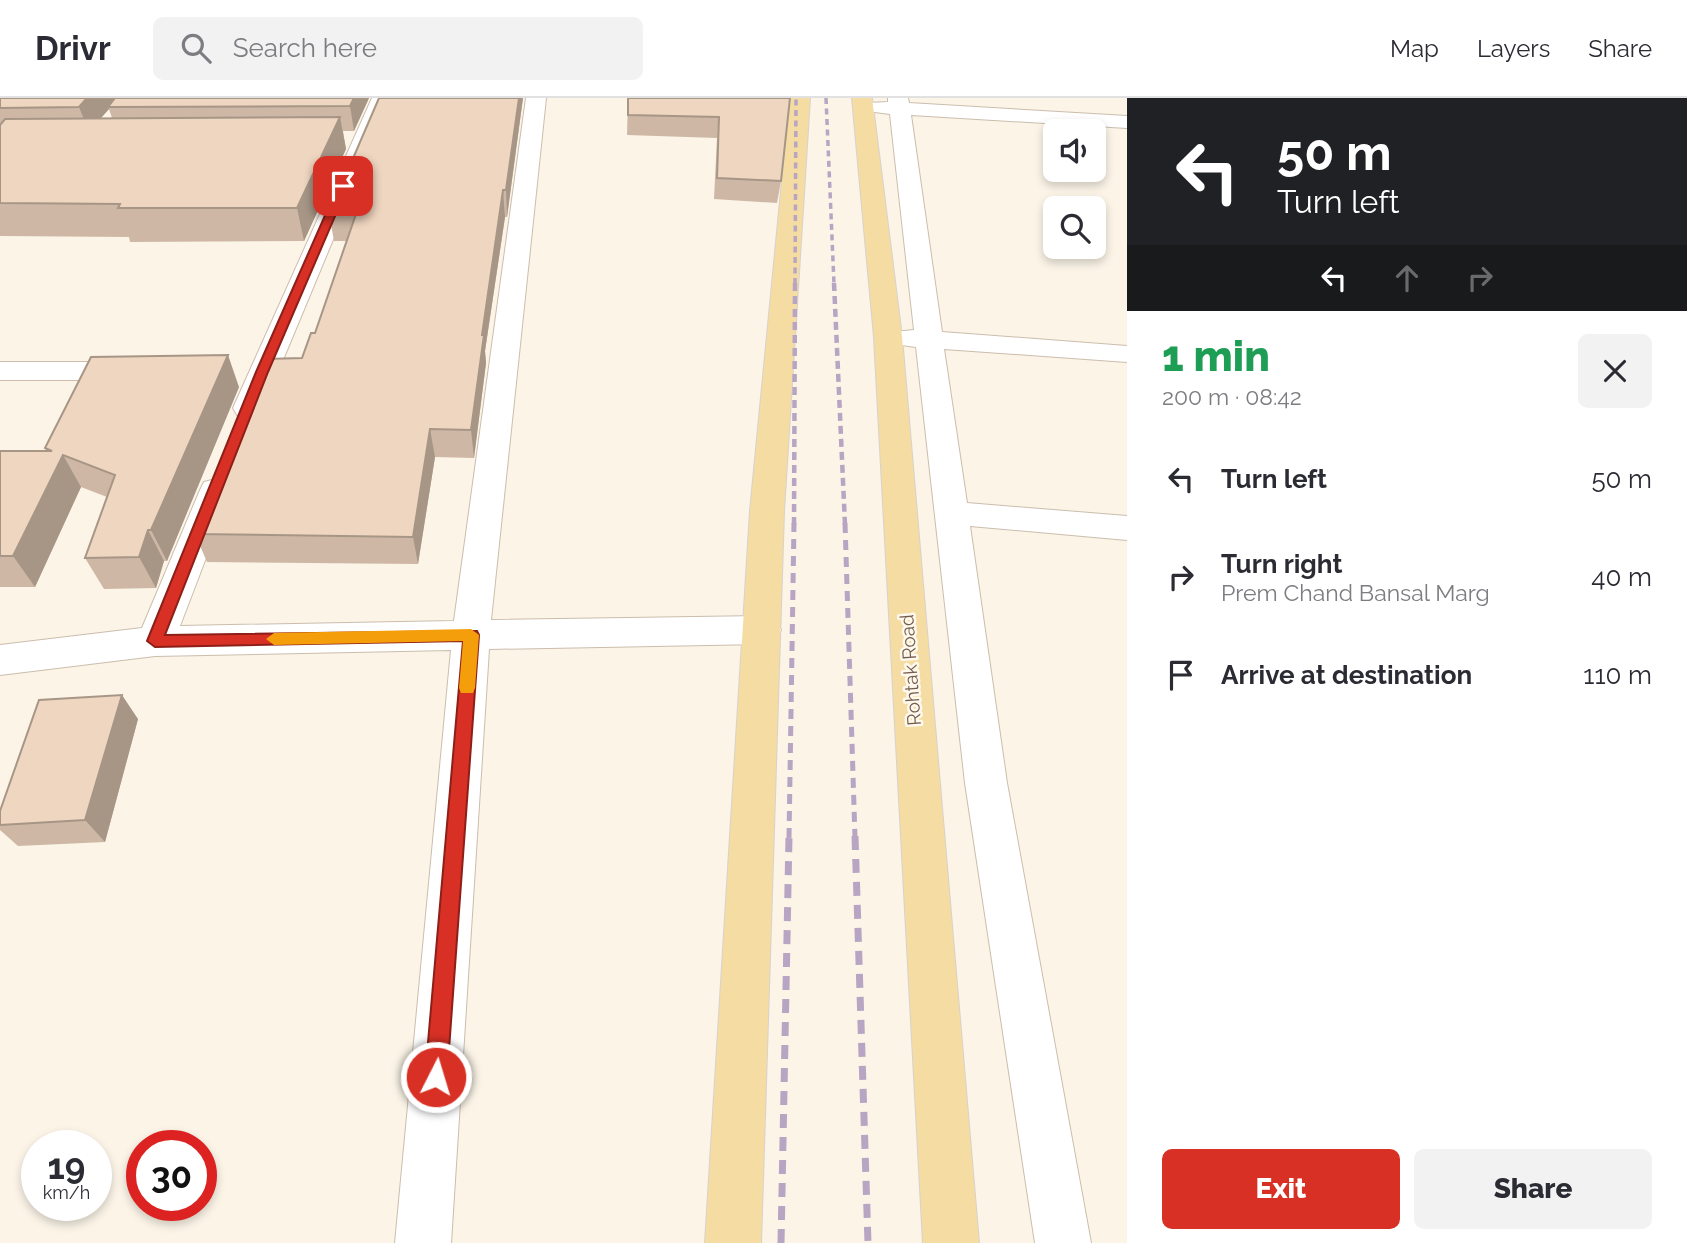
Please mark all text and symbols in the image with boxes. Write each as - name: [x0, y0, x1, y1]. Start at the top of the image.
- search box: [153, 17, 643, 80]
- text: Drivr: [35, 29, 111, 68]
- icon: search: [177, 29, 215, 67]
- text: Search here: [233, 33, 377, 63]
- text: Map: [1390, 34, 1439, 63]
- text: Layers: [1477, 34, 1550, 63]
- text: Share: [1588, 34, 1652, 63]
- map controls: [1043, 119, 1106, 259]
- button: sound: [1043, 119, 1106, 182]
- text: 50 m: [1277, 124, 1392, 181]
- icon: left: [1162, 126, 1253, 217]
- pin: [313, 156, 373, 216]
- icon: arrive: [324, 167, 362, 205]
- text: Turn left: [1277, 183, 1399, 220]
- button: search: [1043, 196, 1106, 259]
- icon: left: [1315, 259, 1353, 297]
- icon: ahead: [1388, 259, 1426, 297]
- icon: right: [1461, 259, 1499, 297]
- text: 1 min: [1162, 332, 1270, 381]
- button: close: [1578, 334, 1652, 408]
- text: 200 m · 08:42: [1162, 383, 1302, 410]
- icon: left: [1162, 460, 1200, 498]
- text: Turn left: [1221, 464, 1327, 494]
- text: 50 m: [1591, 464, 1652, 494]
- text: Turn right: [1221, 549, 1342, 579]
- icon: right: [1162, 558, 1200, 596]
- text: 40 m: [1591, 562, 1652, 592]
- text: Prem Chand Bansal Marg: [1221, 579, 1490, 606]
- street label: Rohtak Road: [895, 614, 925, 726]
- icon: arrive: [1162, 656, 1200, 694]
- text: Arrive at destination: [1221, 660, 1472, 690]
- text: 110 m: [1583, 660, 1652, 690]
- position arrow: [399, 1040, 473, 1114]
- speed limit sign: 30: [126, 1130, 217, 1221]
- text: 19: [48, 1146, 85, 1187]
- button: Exit: [1162, 1149, 1400, 1229]
- button: Share: [1414, 1149, 1652, 1229]
- text: km/h: [43, 1182, 90, 1203]

